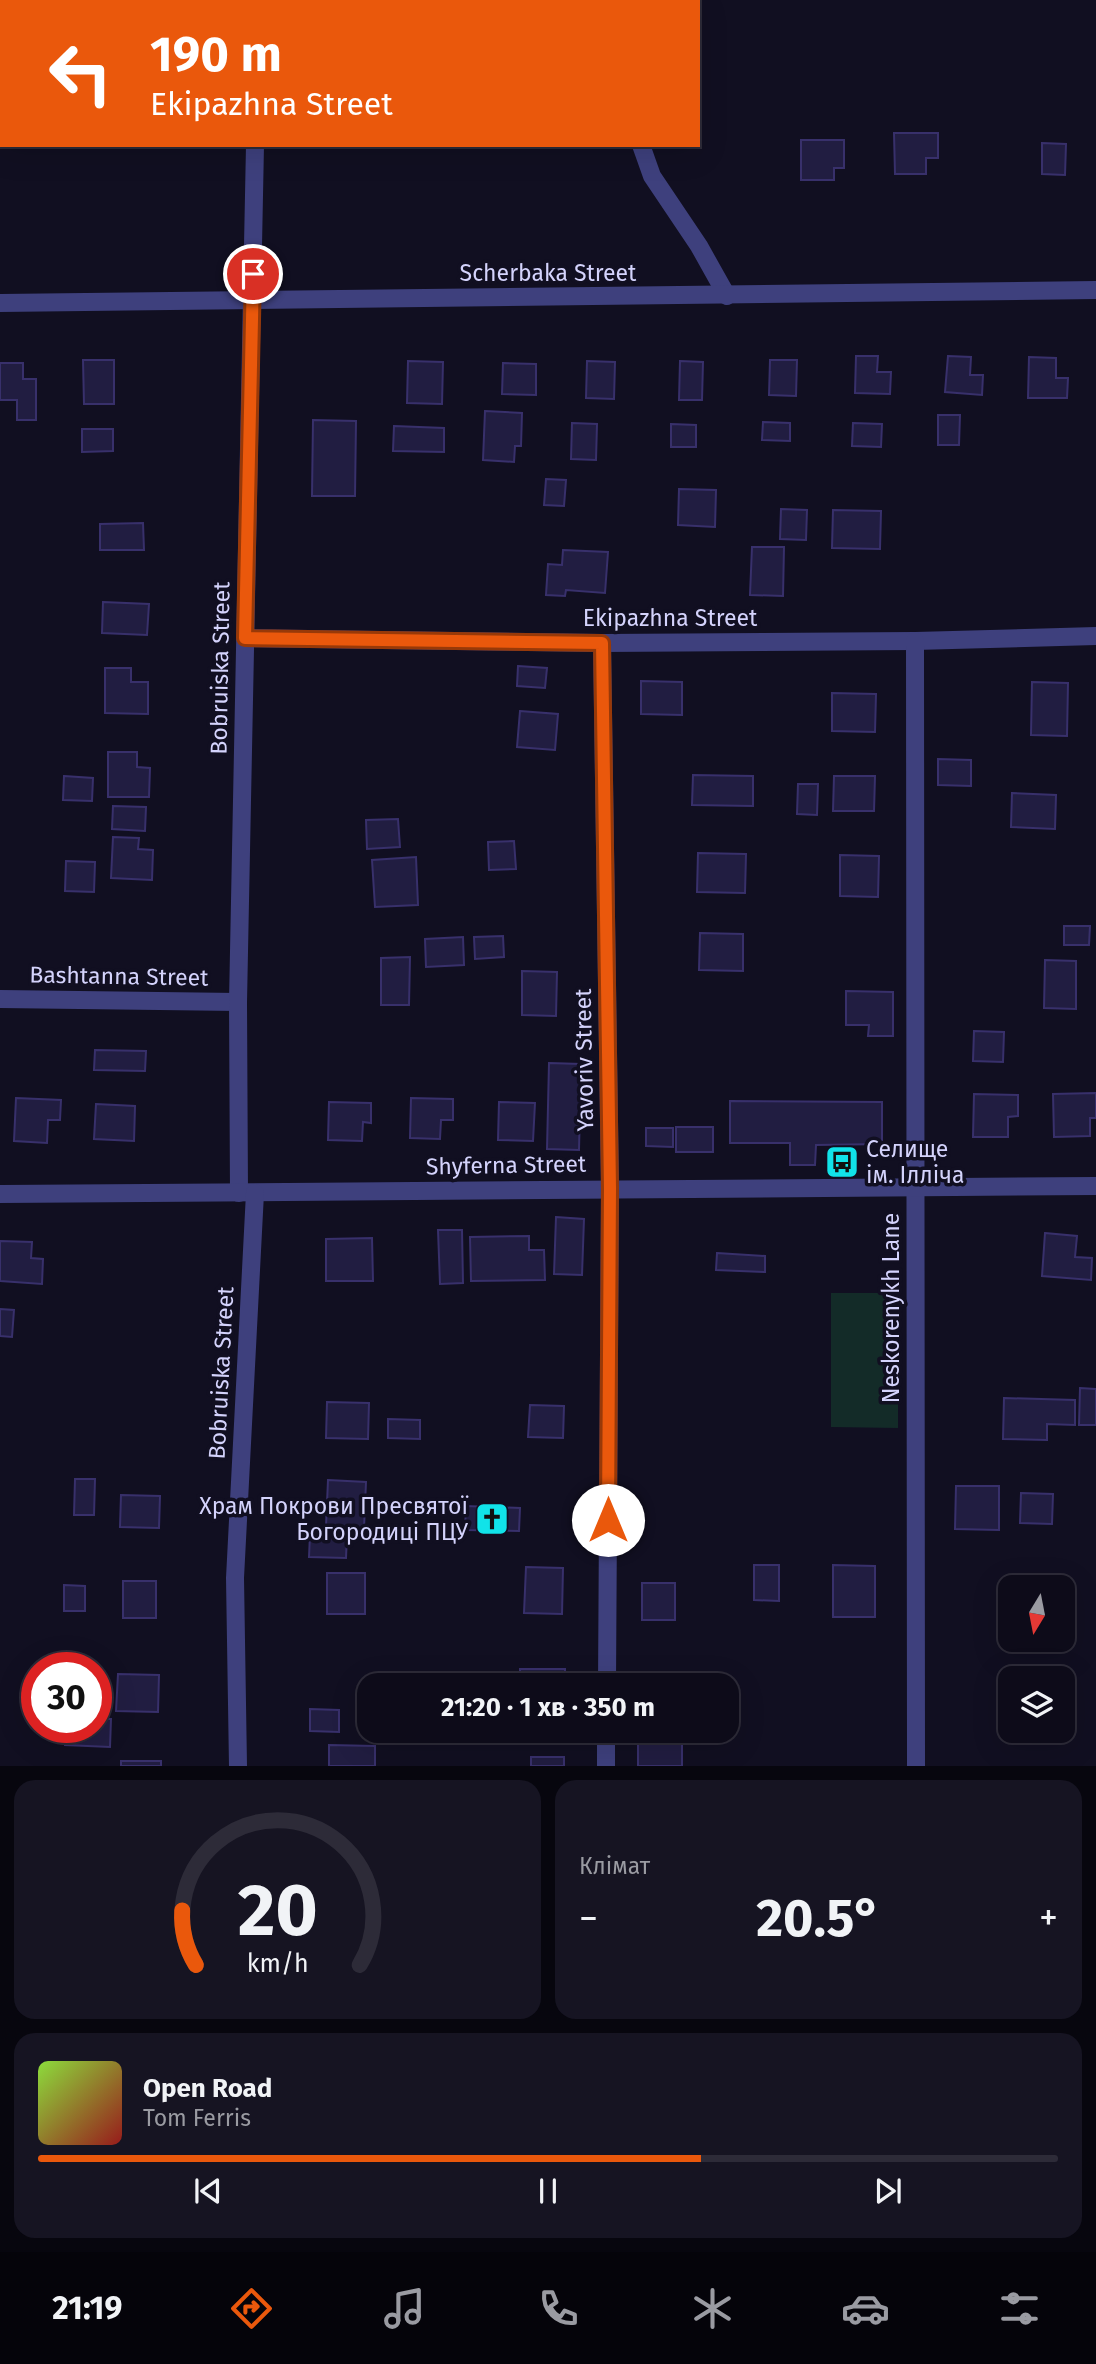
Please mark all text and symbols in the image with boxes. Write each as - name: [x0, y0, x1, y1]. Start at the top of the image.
- text: 190 m: [150, 25, 282, 84]
- icon: left: [35, 28, 126, 119]
- text: Ekipazhna Street: [150, 85, 393, 123]
- pin: [223, 244, 283, 304]
- icon: arrive: [234, 255, 272, 293]
- street label: Scherbaka Street: [460, 259, 637, 287]
- street label: Bobruiska Street: [204, 581, 236, 755]
- street label: Ekipazhna Street: [583, 604, 758, 632]
- street label: Bashtanna Street: [29, 960, 209, 992]
- street label: Yavoriv Street: [569, 988, 599, 1132]
- place label: Селище ім. Ілліча: [866, 1135, 965, 1189]
- bus stop icon: Селище ім. Ілліча: [823, 1143, 861, 1181]
- street label: Shyferna Street: [425, 1150, 587, 1180]
- street label: Neskorenykh Lane: [877, 1213, 905, 1403]
- street label: Bobruiska Street: [202, 1285, 240, 1460]
- position arrow: [571, 1483, 645, 1557]
- place label: Храм Покрови Пресвятої Богородиці ПЦУ: [199, 1492, 469, 1546]
- church icon: Храм Покрови Пресвятої Богородиці ПЦУ: [473, 1500, 511, 1538]
- north arrow: [998, 1575, 1074, 1652]
- map controls: [998, 1575, 1075, 1743]
- speed limit sign: 30: [21, 1652, 112, 1743]
- button: layers: [998, 1666, 1075, 1743]
- text: 21:20 · 1 хв · 350 m: [441, 1692, 655, 1723]
- text: Клімат: [579, 1852, 650, 1880]
- text: 20: [237, 1868, 318, 1955]
- text: 20.5°: [756, 1887, 881, 1950]
- text: −: [579, 1895, 598, 1941]
- text: +: [1039, 1895, 1058, 1941]
- text: km/h: [247, 1949, 308, 1979]
- text: Open Road: [143, 2073, 272, 2104]
- text: Tom Ferris: [143, 2104, 251, 2132]
- icon: previous: [189, 2172, 227, 2210]
- icon: pause: [529, 2172, 567, 2210]
- icon: next: [869, 2172, 907, 2210]
- icon: directions: [227, 2284, 276, 2333]
- icon: music: [380, 2284, 429, 2333]
- icon: phone: [534, 2284, 583, 2333]
- icon: climate: [688, 2284, 737, 2333]
- icon: car: [841, 2284, 890, 2333]
- icon: filters: [995, 2284, 1044, 2333]
- text: 21:19: [52, 2289, 122, 2327]

